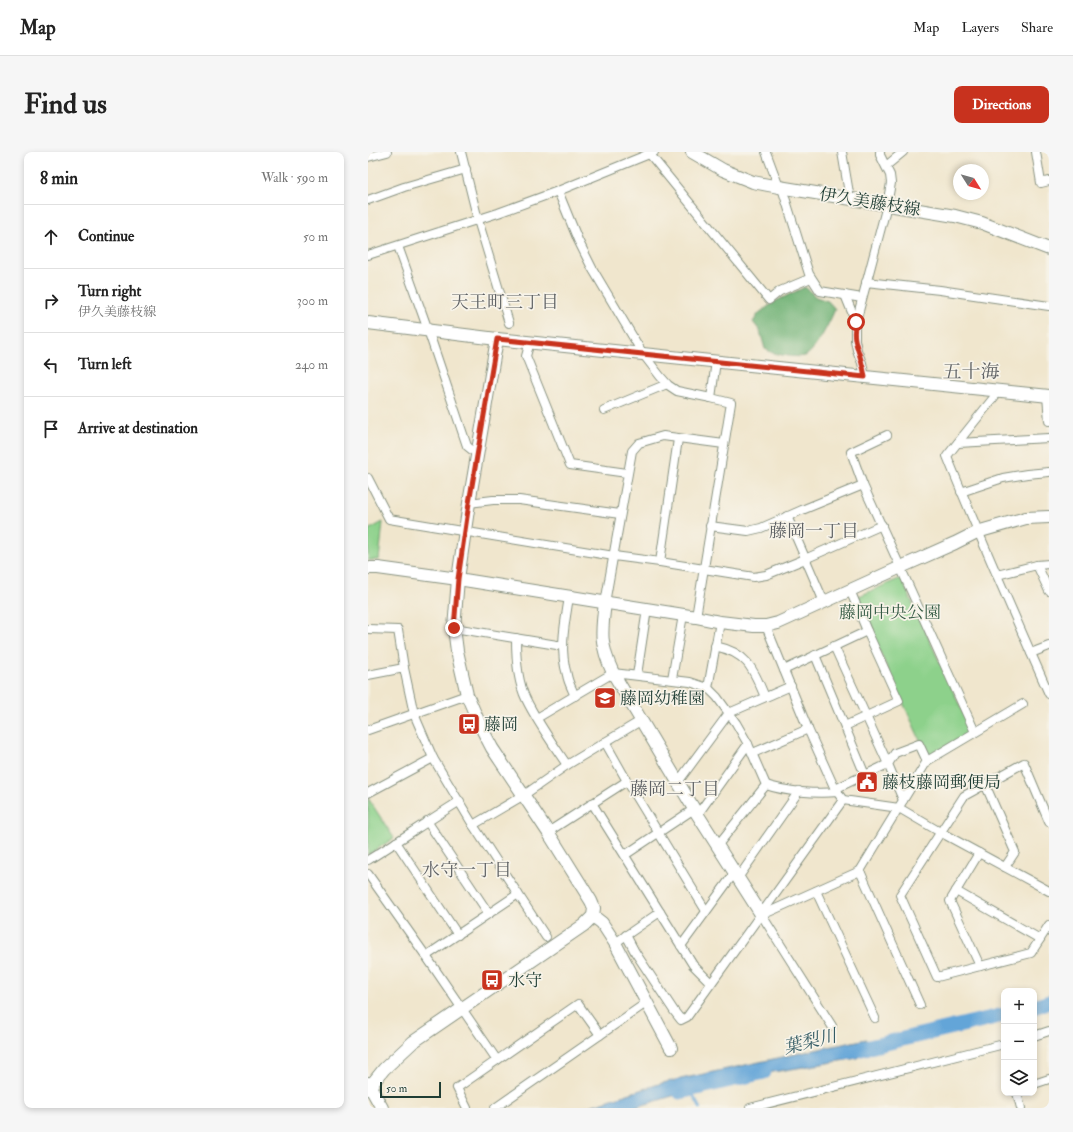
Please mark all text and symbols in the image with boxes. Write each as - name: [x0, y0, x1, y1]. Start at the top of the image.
- text: Map: [20, 16, 56, 40]
- text: Map: [913, 19, 939, 36]
- text: Layers: [961, 19, 999, 36]
- text: Share: [1021, 19, 1053, 36]
- button: Directions: [954, 86, 1049, 123]
- text: Find us: [24, 87, 107, 122]
- north arrow: [953, 164, 989, 200]
- text: 8 min: [40, 168, 78, 189]
- text: Walk · 590 m: [261, 170, 328, 186]
- street label: 伊久美藤枝線: [818, 184, 922, 220]
- icon: ahead: [40, 226, 62, 248]
- text: Continue: [78, 227, 134, 246]
- text: 50 m: [303, 229, 328, 245]
- text: Turn right: [78, 282, 141, 301]
- icon: right: [40, 290, 62, 312]
- district label: 天王町三丁目: [451, 291, 559, 314]
- text: 300 m: [297, 293, 328, 309]
- text: 伊久美藤枝線: [78, 304, 156, 320]
- route start: [847, 313, 865, 331]
- icon: left: [40, 354, 62, 376]
- text: Turn left: [78, 355, 132, 374]
- text: 240 m: [295, 357, 328, 373]
- district label: 五十海: [942, 360, 1000, 384]
- icon: arrive: [40, 418, 62, 440]
- text: Arrive at destination: [78, 419, 198, 438]
- district label: 藤岡一丁目: [769, 520, 859, 543]
- park label: 藤岡中央公園: [839, 602, 941, 623]
- route end: [445, 619, 463, 637]
- school or university icon: 藤岡幼稚園: [592, 685, 618, 711]
- place label: 藤岡幼稚園: [620, 688, 705, 709]
- bus stop icon: 藤岡: [456, 711, 482, 737]
- place label: 藤岡: [484, 714, 518, 735]
- public building icon: 藤枝藤岡郵便局: [854, 769, 880, 795]
- place label: 藤枝藤岡郵便局: [882, 772, 1001, 793]
- district label: 藤岡二丁目: [630, 778, 720, 801]
- district label: 水守一丁目: [422, 859, 512, 882]
- bus stop icon: 水守: [479, 967, 505, 993]
- place label: 水守: [508, 970, 542, 991]
- map controls: [1001, 988, 1037, 1096]
- button: +: [1001, 988, 1037, 1024]
- water label: 葉梨川: [781, 1024, 841, 1060]
- button: −: [1001, 1024, 1037, 1060]
- button: layers: [1001, 1060, 1037, 1096]
- scale bar: [380, 1080, 441, 1099]
- text: 50 m: [386, 1082, 407, 1095]

